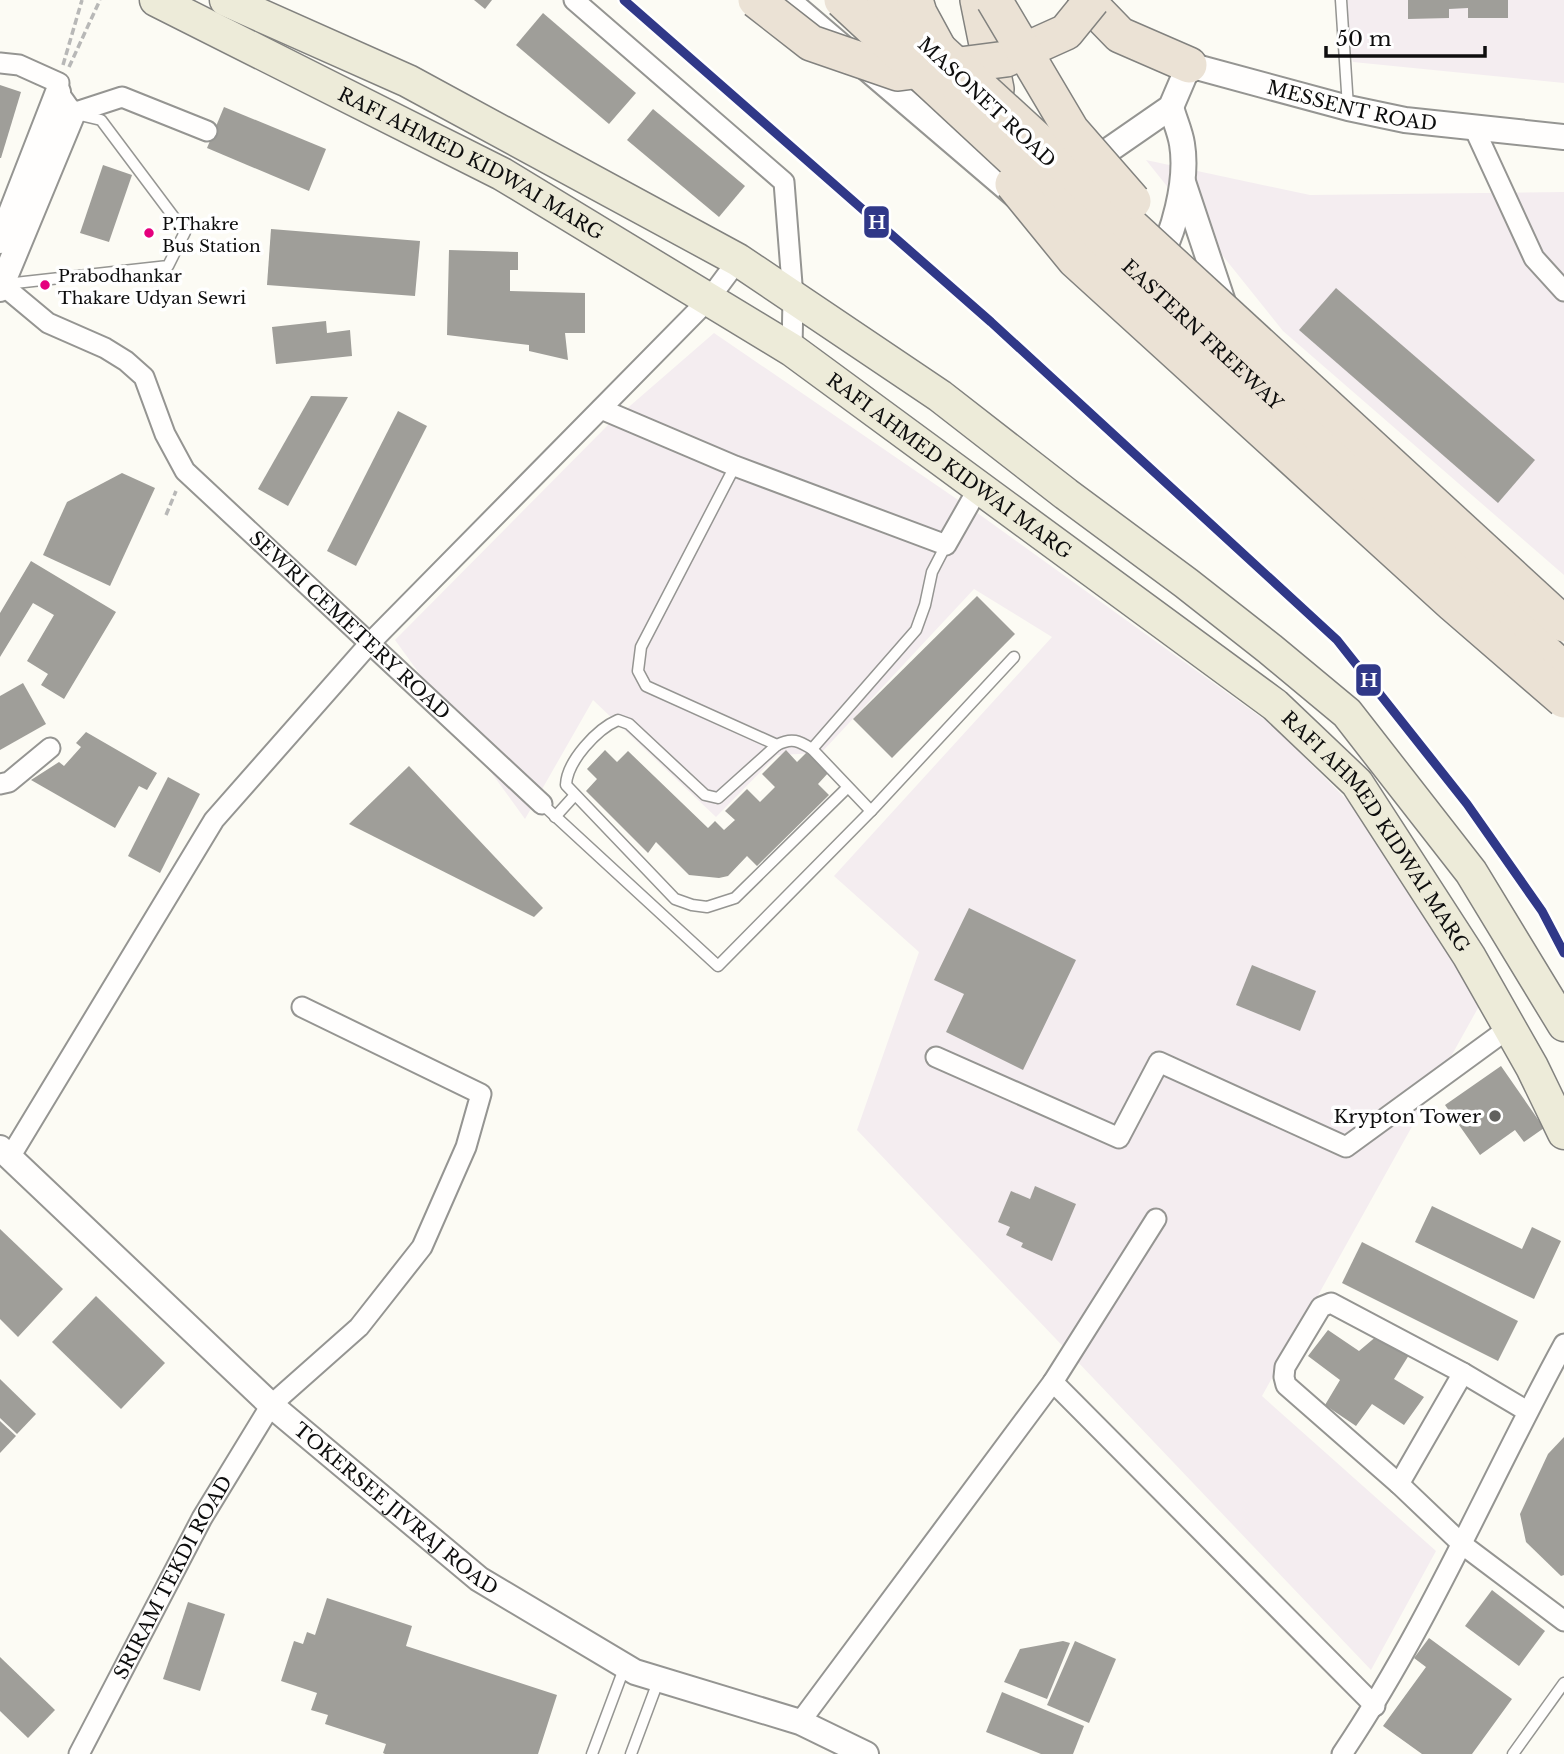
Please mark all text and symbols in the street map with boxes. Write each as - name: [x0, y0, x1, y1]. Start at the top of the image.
- scale bar: [1326, 14, 1485, 58]
- text: 50 m: [1336, 26, 1392, 52]
- street label: MASONET ROAD: [913, 33, 1060, 172]
- street label: MESSENT ROAD: [1264, 76, 1438, 135]
- street label: RAFI AHMED KIDWAI MARG: [334, 83, 608, 245]
- line badge: H: [863, 205, 890, 239]
- text: H: [868, 211, 886, 234]
- place label: P.Thakre Bus Station: [162, 214, 261, 257]
- marker: P.Thakre Bus Station: [142, 226, 156, 240]
- street label: EASTERN FREEWAY: [1117, 255, 1287, 415]
- place label: Prabodhankar Thakare Udyan Sewri: [58, 266, 246, 309]
- marker: Prabodhankar Thakare Udyan Sewri: [38, 278, 52, 292]
- street label: RAFI AHMED KIDWAI MARG: [822, 368, 1077, 564]
- street label: SEWRI CEMETERY ROAD: [245, 526, 455, 724]
- line badge: H: [1355, 663, 1382, 697]
- text: H: [1360, 669, 1378, 692]
- street label: RAFI AHMED KIDWAI MARG: [1277, 707, 1475, 957]
- place label: Krypton Tower: [1334, 1105, 1481, 1128]
- marker: Krypton Tower: [1487, 1108, 1503, 1124]
- street label: TOKERSEE JIVRAJ ROAD: [289, 1418, 502, 1600]
- street label: SRIRAM TEKDI ROAD: [109, 1472, 237, 1683]

